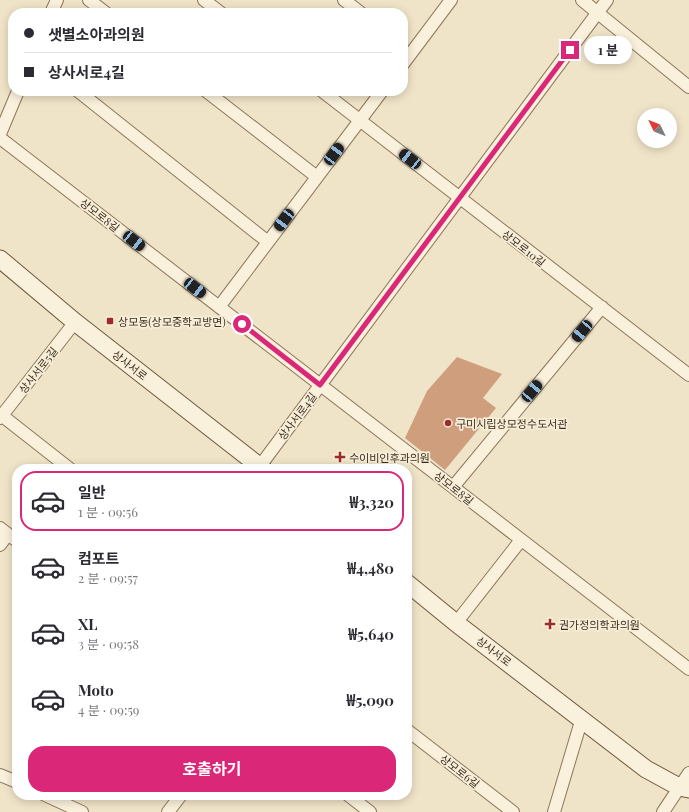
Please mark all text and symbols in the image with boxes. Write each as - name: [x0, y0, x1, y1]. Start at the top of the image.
- text: 샛별소아과의원: [48, 24, 145, 44]
- callout: 1 분: [584, 36, 632, 64]
- route end: [561, 41, 579, 59]
- text: 1 분: [598, 41, 618, 58]
- text: 상사서로4길: [48, 62, 125, 82]
- north arrow: [637, 108, 677, 148]
- map controls: [637, 108, 677, 148]
- car: [322, 141, 346, 167]
- car: [397, 147, 423, 171]
- street label: 상모로8길: [77, 195, 123, 235]
- car: [272, 207, 296, 233]
- street label: 상모로10길: [499, 226, 549, 270]
- car: [121, 229, 147, 253]
- car: [182, 276, 208, 300]
- place label: 상모동(상모중학교방면): [118, 314, 226, 329]
- route start: [233, 315, 251, 333]
- marker: 상모동(상모중학교방면): [105, 316, 115, 326]
- car: [570, 318, 594, 344]
- street label: 상사서로5길: [15, 344, 61, 396]
- street label: 상사서로: [109, 347, 151, 383]
- car: [520, 378, 544, 404]
- street label: 상사서로4길: [274, 389, 320, 443]
- place label: 구미시립상모정수도서관: [456, 416, 567, 431]
- marker: 구미시립상모정수도서관: [443, 418, 453, 428]
- place label: 수이비인후과의원: [349, 450, 430, 465]
- marker: 수이비인후과의원: [334, 451, 346, 463]
- street label: 상모로8길: [431, 468, 477, 508]
- text: 일반: [78, 482, 106, 502]
- icon: car: [30, 483, 66, 519]
- text: ₩3,320: [349, 492, 394, 512]
- text: 1 분 · 09:56: [78, 503, 138, 520]
- text: 컴포트: [78, 548, 119, 568]
- icon: car: [30, 549, 66, 585]
- text: ₩4,480: [347, 558, 394, 578]
- text: 2 분 · 09:57: [78, 569, 138, 586]
- text: XL: [78, 614, 98, 634]
- icon: car: [30, 615, 66, 651]
- place label: 권가정의학과의원: [559, 617, 640, 632]
- marker: 권가정의학과의원: [544, 618, 556, 630]
- text: ₩5,640: [348, 624, 394, 644]
- street label: 상사서로: [473, 633, 515, 669]
- text: 3 분 · 09:58: [78, 635, 139, 652]
- text: Moto: [78, 680, 114, 700]
- icon: car: [30, 681, 66, 717]
- text: ₩5,090: [347, 690, 394, 710]
- text: 4 분 · 09:59: [78, 701, 139, 718]
- button: 호출하기: [28, 746, 396, 792]
- street label: 상모로6길: [437, 751, 483, 791]

